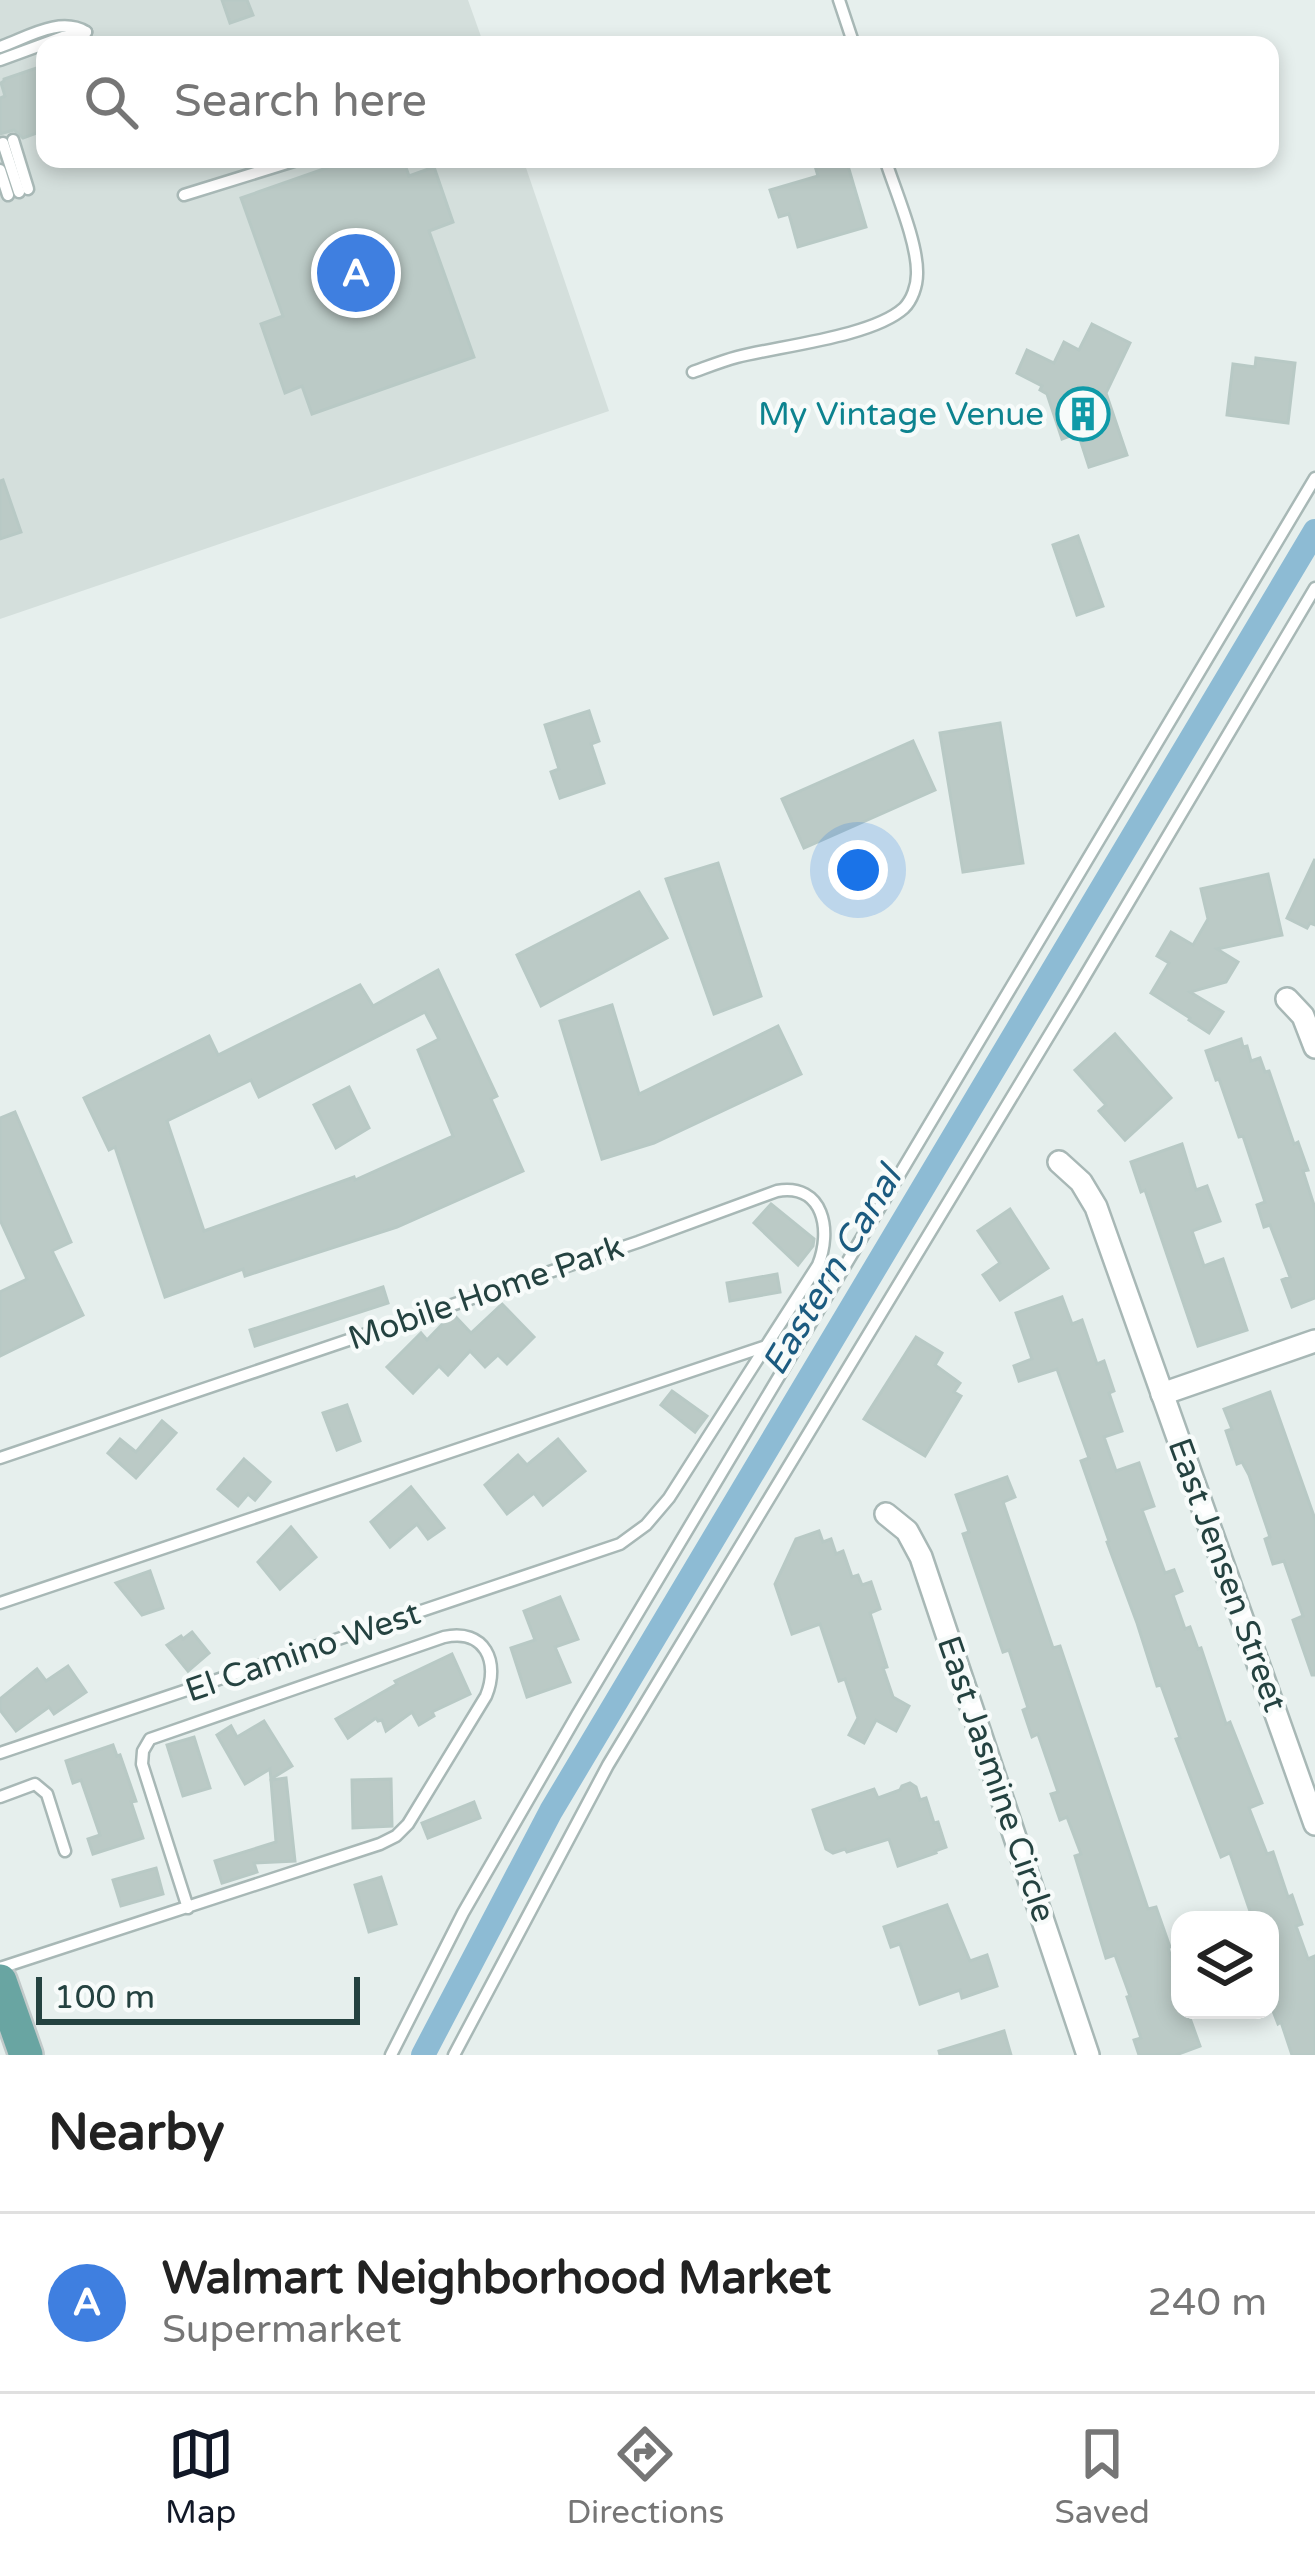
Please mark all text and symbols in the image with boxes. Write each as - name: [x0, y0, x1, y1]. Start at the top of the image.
- search box: [36, 36, 1279, 168]
- icon: search: [78, 69, 144, 135]
- text: Search here: [174, 75, 427, 129]
- pin: A: [317, 228, 395, 318]
- building icon: My Vintage Venue: [1055, 386, 1111, 442]
- place label: My Vintage Venue: [758, 395, 1044, 434]
- your location: [828, 840, 888, 900]
- water label: Eastern Canal: [753, 1156, 913, 1383]
- street label: Mobile Home Park: [343, 1228, 629, 1358]
- street label: East Jensen Street: [1159, 1433, 1295, 1717]
- street label: El Camino West: [181, 1594, 425, 1710]
- street label: East Jasmine Circle: [929, 1631, 1063, 1927]
- map controls: [1171, 1911, 1279, 2019]
- button: layers: [1171, 1911, 1279, 2019]
- scale bar: [36, 1971, 360, 2024]
- text: 100 m: [54, 1978, 155, 2017]
- text: Nearby: [48, 2102, 225, 2164]
- text: Walmart Neighborhood Market: [162, 2252, 831, 2306]
- text: A: [72, 2279, 102, 2326]
- text: 240 m: [1148, 2279, 1267, 2326]
- text: Supermarket: [162, 2306, 402, 2353]
- tab: Map: [165, 2421, 236, 2532]
- tab: Directions: [566, 2421, 724, 2532]
- tab: Saved: [1055, 2421, 1150, 2532]

